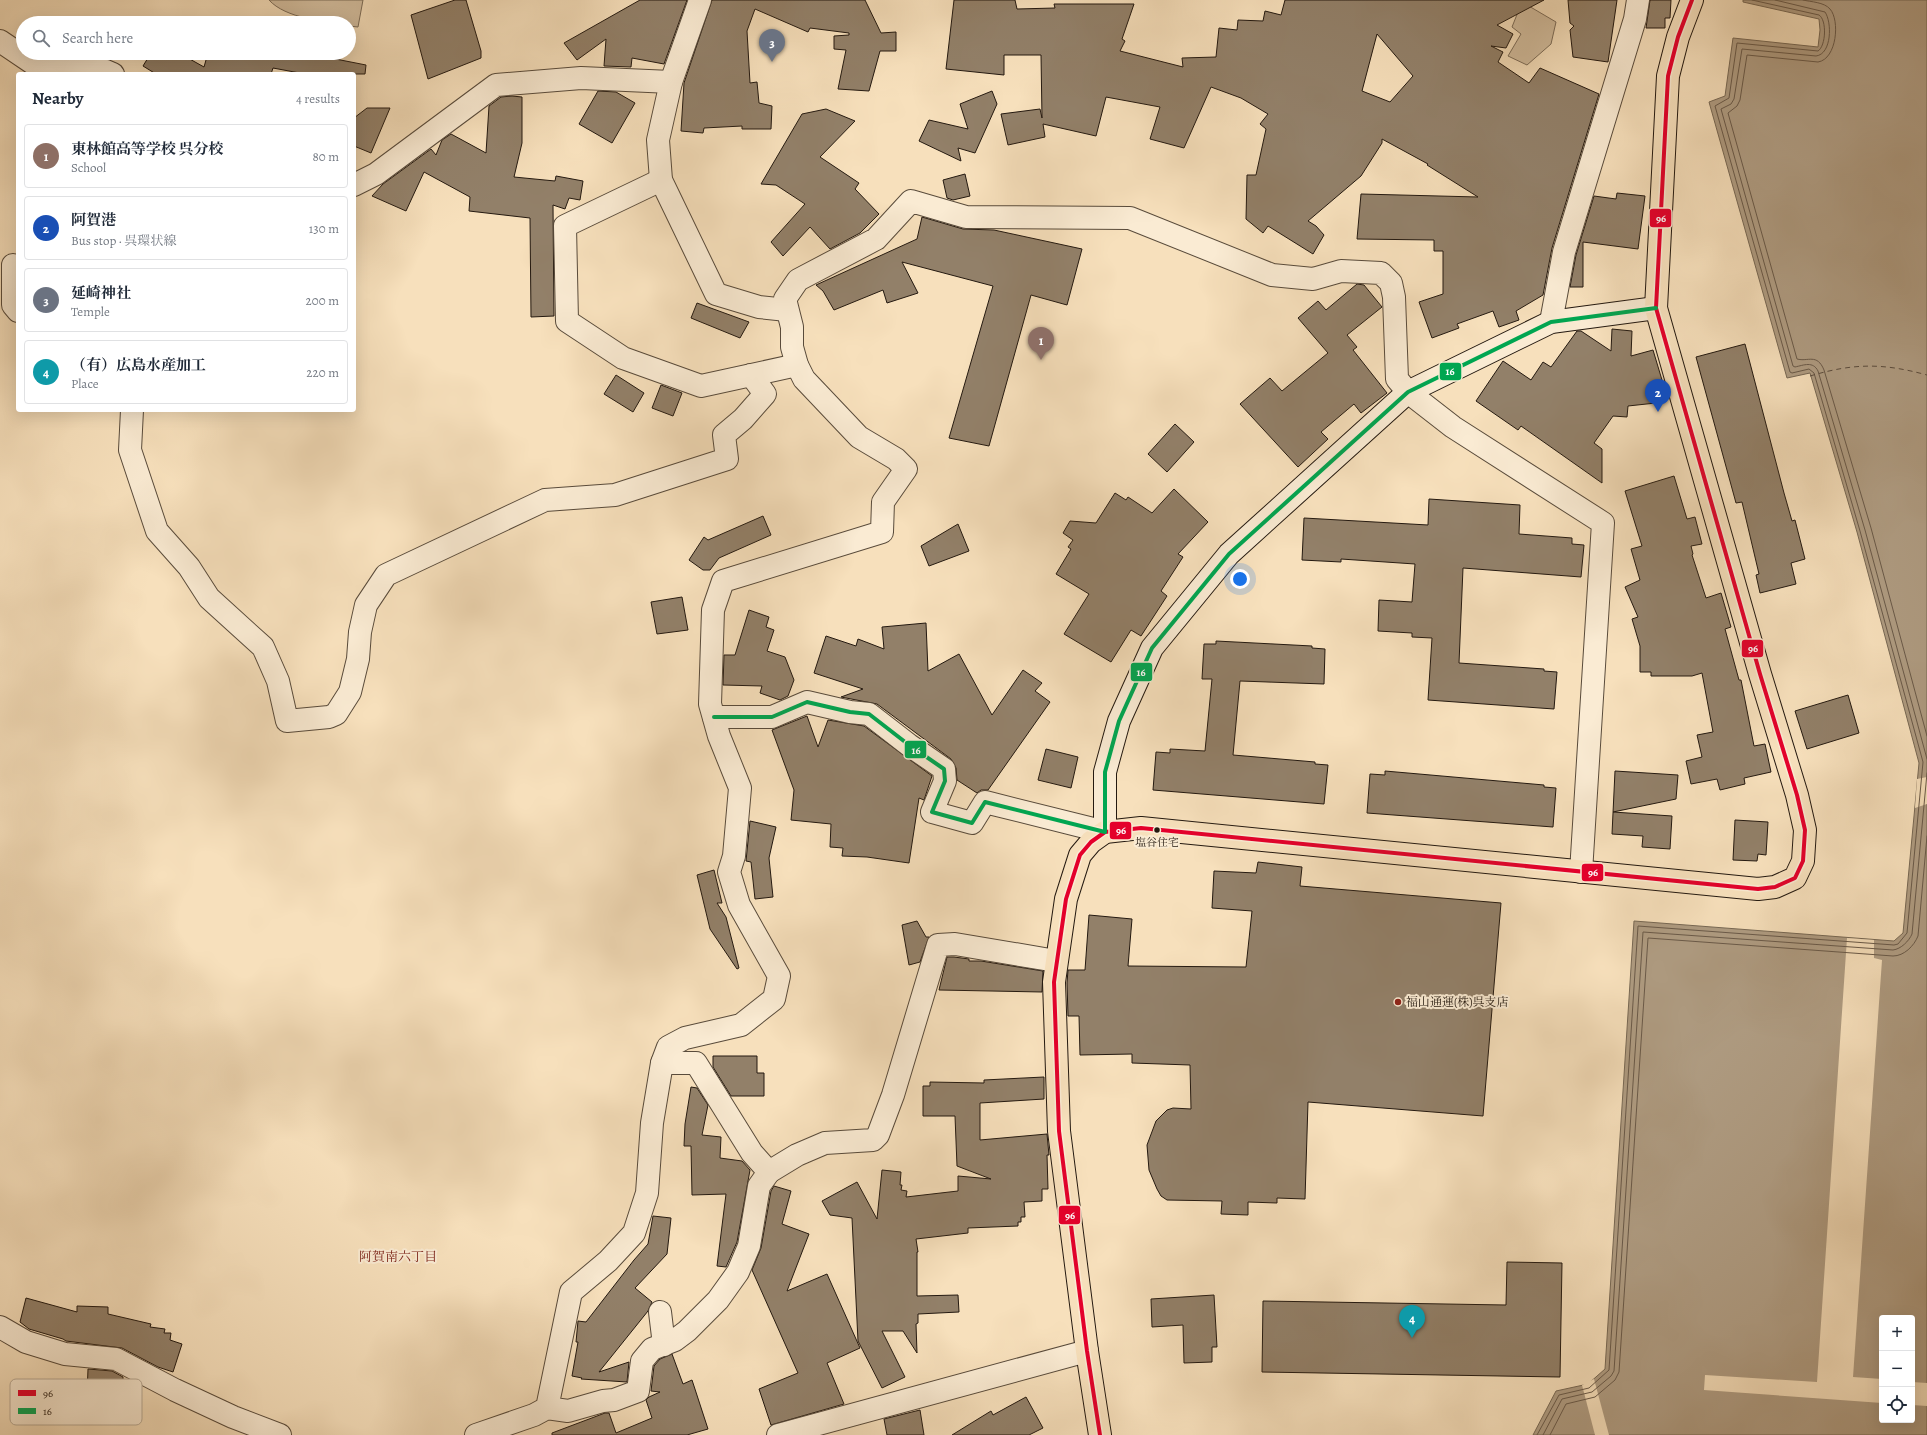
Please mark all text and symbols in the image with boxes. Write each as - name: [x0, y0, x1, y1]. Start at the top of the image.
- search box: [16, 16, 356, 60]
- icon: search: [30, 27, 52, 49]
- text: Search here: [62, 28, 133, 48]
- pin: 3: [759, 29, 785, 62]
- text: Nearby: [32, 87, 83, 110]
- text: 4 results: [296, 90, 340, 107]
- text: 東林館高等学校 呉分校: [71, 139, 224, 159]
- text: 1: [44, 148, 48, 165]
- text: 80 m: [312, 148, 339, 165]
- text: School: [71, 159, 106, 176]
- line badge: 96: [1649, 208, 1672, 228]
- text: 阿賀港: [71, 210, 116, 230]
- text: 96: [1656, 211, 1666, 226]
- text: 2: [43, 220, 49, 237]
- text: 130 m: [309, 220, 339, 237]
- text: Bus stop · 呉環状線: [71, 232, 176, 249]
- text: 延崎神社: [71, 283, 131, 303]
- text: 3: [43, 292, 49, 309]
- text: 200 m: [306, 292, 339, 309]
- text: Temple: [71, 303, 110, 320]
- pin: 1: [1028, 327, 1054, 360]
- text: （有）広島水産加工: [71, 355, 206, 375]
- line badge: 16: [1439, 362, 1462, 381]
- text: 4: [43, 364, 49, 381]
- text: 220 m: [306, 364, 339, 381]
- text: 16: [1445, 364, 1455, 379]
- text: Place: [71, 375, 99, 392]
- pin: 2: [1645, 379, 1671, 412]
- your location: [1230, 569, 1250, 589]
- line badge: 96: [1741, 639, 1764, 658]
- text: 96: [1748, 641, 1758, 656]
- line badge: 16: [1130, 662, 1153, 682]
- text: 16: [1136, 665, 1146, 680]
- line badge: 16: [904, 740, 927, 759]
- text: 16: [911, 743, 921, 758]
- line badge: 96: [1109, 821, 1132, 840]
- text: 96: [1116, 823, 1126, 838]
- marker: 塩谷住宅: [1152, 825, 1162, 835]
- place label: 塩谷住宅: [1135, 835, 1179, 850]
- line badge: 96: [1581, 863, 1604, 882]
- text: 96: [1588, 865, 1598, 880]
- place label: 福山通運(株)呉支店: [1406, 994, 1509, 1010]
- marker: 福山通運(株)呉支店: [1393, 997, 1403, 1007]
- line badge: 96: [1058, 1205, 1081, 1225]
- text: 96: [1065, 1208, 1075, 1223]
- district label: 阿賀南六丁目: [359, 1248, 437, 1265]
- pin: 4: [1399, 1305, 1425, 1338]
- map controls: [1879, 1315, 1915, 1423]
- button: +: [1879, 1315, 1915, 1351]
- button: −: [1879, 1351, 1915, 1387]
- legend: [10, 1379, 142, 1425]
- text: 96: [43, 1386, 53, 1401]
- button: locate: [1879, 1387, 1915, 1423]
- text: 16: [43, 1404, 52, 1419]

